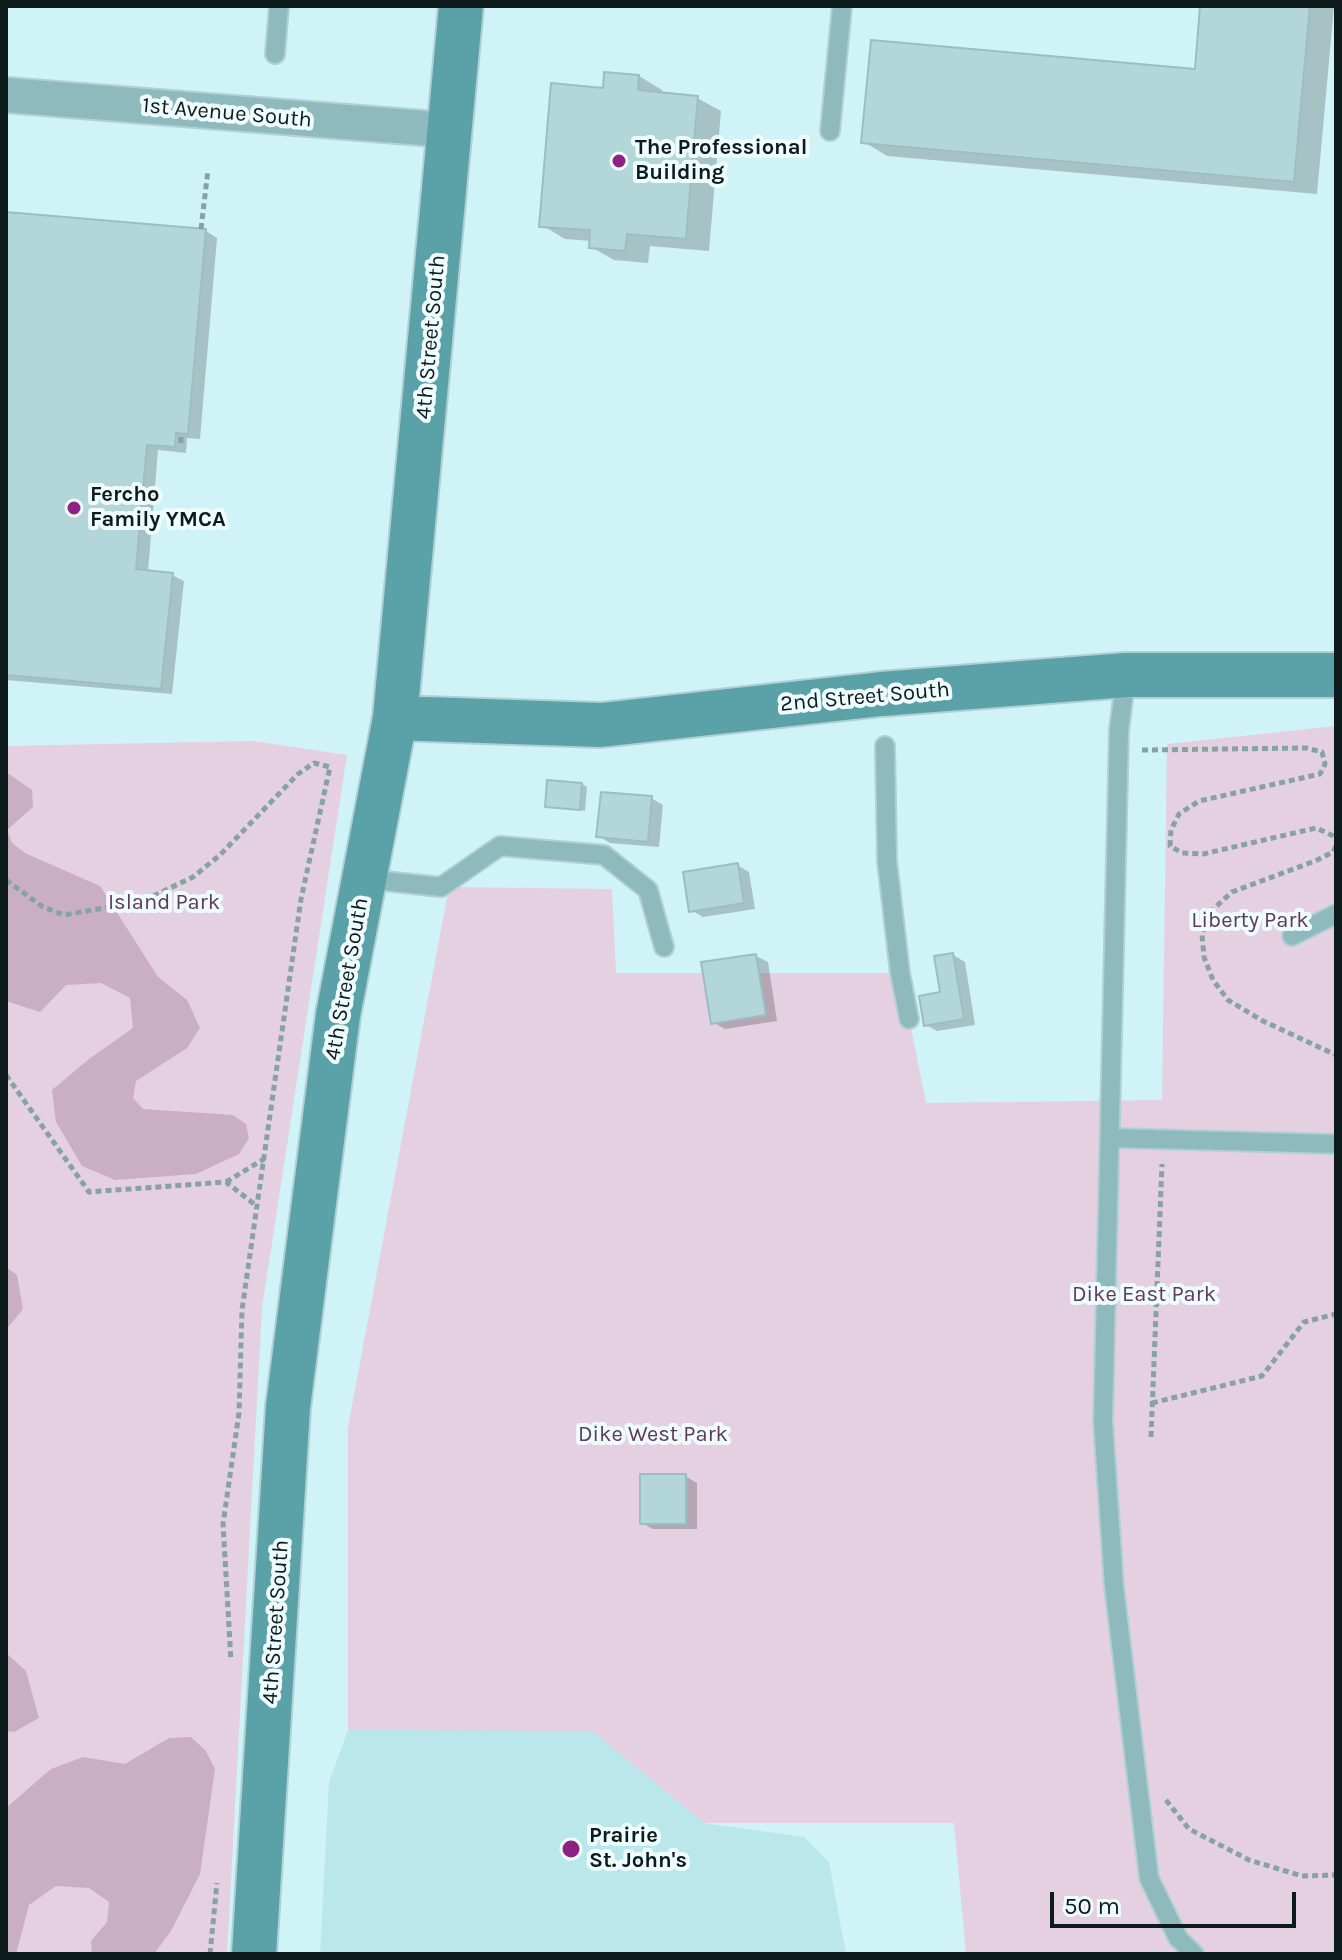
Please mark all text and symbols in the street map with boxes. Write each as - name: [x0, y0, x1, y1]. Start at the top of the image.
- street label: 1st Avenue South: [141, 92, 313, 134]
- place label: The Professional Building: [635, 135, 807, 186]
- marker: The Professional Building: [610, 152, 628, 170]
- street label: 4th Street South: [411, 254, 451, 420]
- place label: Fercho Family YMCA: [90, 482, 226, 534]
- marker: Fercho Family YMCA: [65, 499, 83, 517]
- street label: 2nd Street South: [779, 676, 951, 718]
- park label: Island Park: [108, 890, 220, 916]
- street label: 4th Street South: [320, 896, 374, 1062]
- park label: Liberty Park: [1191, 908, 1309, 934]
- park label: Dike East Park: [1072, 1282, 1216, 1308]
- park label: Dike West Park: [578, 1422, 728, 1448]
- street label: 4th Street South: [257, 1539, 295, 1705]
- place label: Prairie St. John's: [589, 1823, 687, 1874]
- marker: Prairie St. John's: [560, 1838, 582, 1860]
- scale bar: [1054, 1876, 1300, 1926]
- text: 50 m: [1064, 1892, 1120, 1920]

